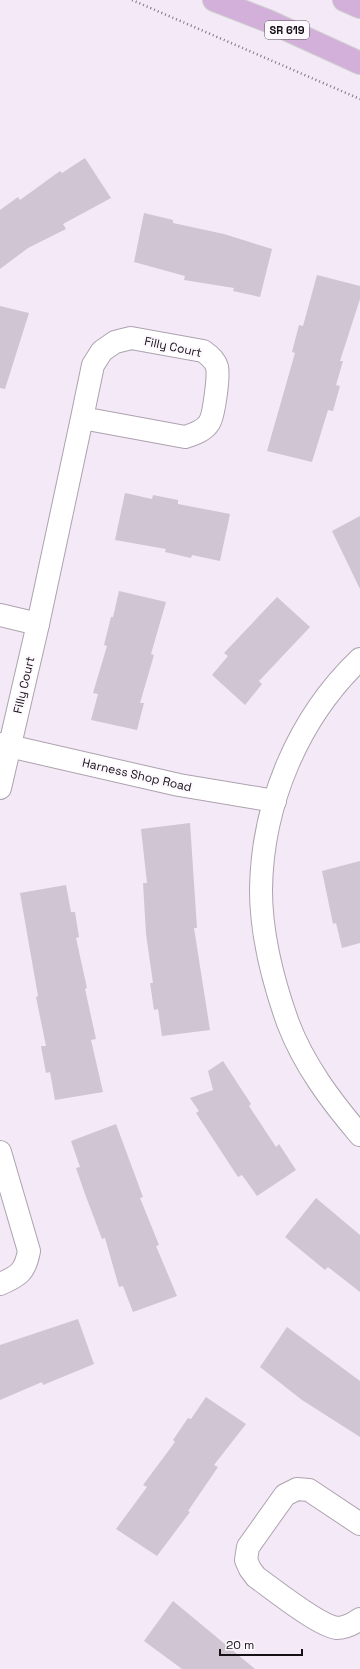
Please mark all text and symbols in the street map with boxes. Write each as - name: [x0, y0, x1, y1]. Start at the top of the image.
- road number: SR 619: [265, 21, 309, 39]
- street label: Filly Court: [143, 333, 203, 361]
- street label: Filly Court: [10, 655, 38, 715]
- street label: Harness Shop Road: [81, 755, 193, 795]
- scale bar: [220, 1631, 302, 1657]
- text: 20 m: [226, 1637, 254, 1653]

